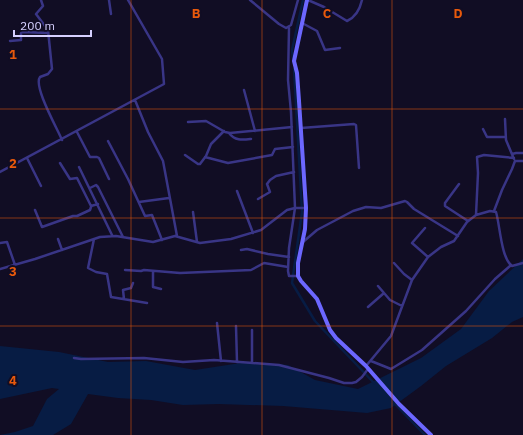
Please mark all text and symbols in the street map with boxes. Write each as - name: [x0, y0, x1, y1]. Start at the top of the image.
- text: B: [192, 5, 201, 22]
- text: C: [323, 5, 332, 22]
- text: D: [453, 5, 463, 22]
- scale bar: [14, 12, 91, 38]
- text: 200 m: [20, 18, 55, 33]
- text: 1: [9, 46, 17, 63]
- text: 2: [9, 155, 17, 172]
- text: 3: [9, 263, 17, 280]
- text: 4: [9, 372, 17, 389]

